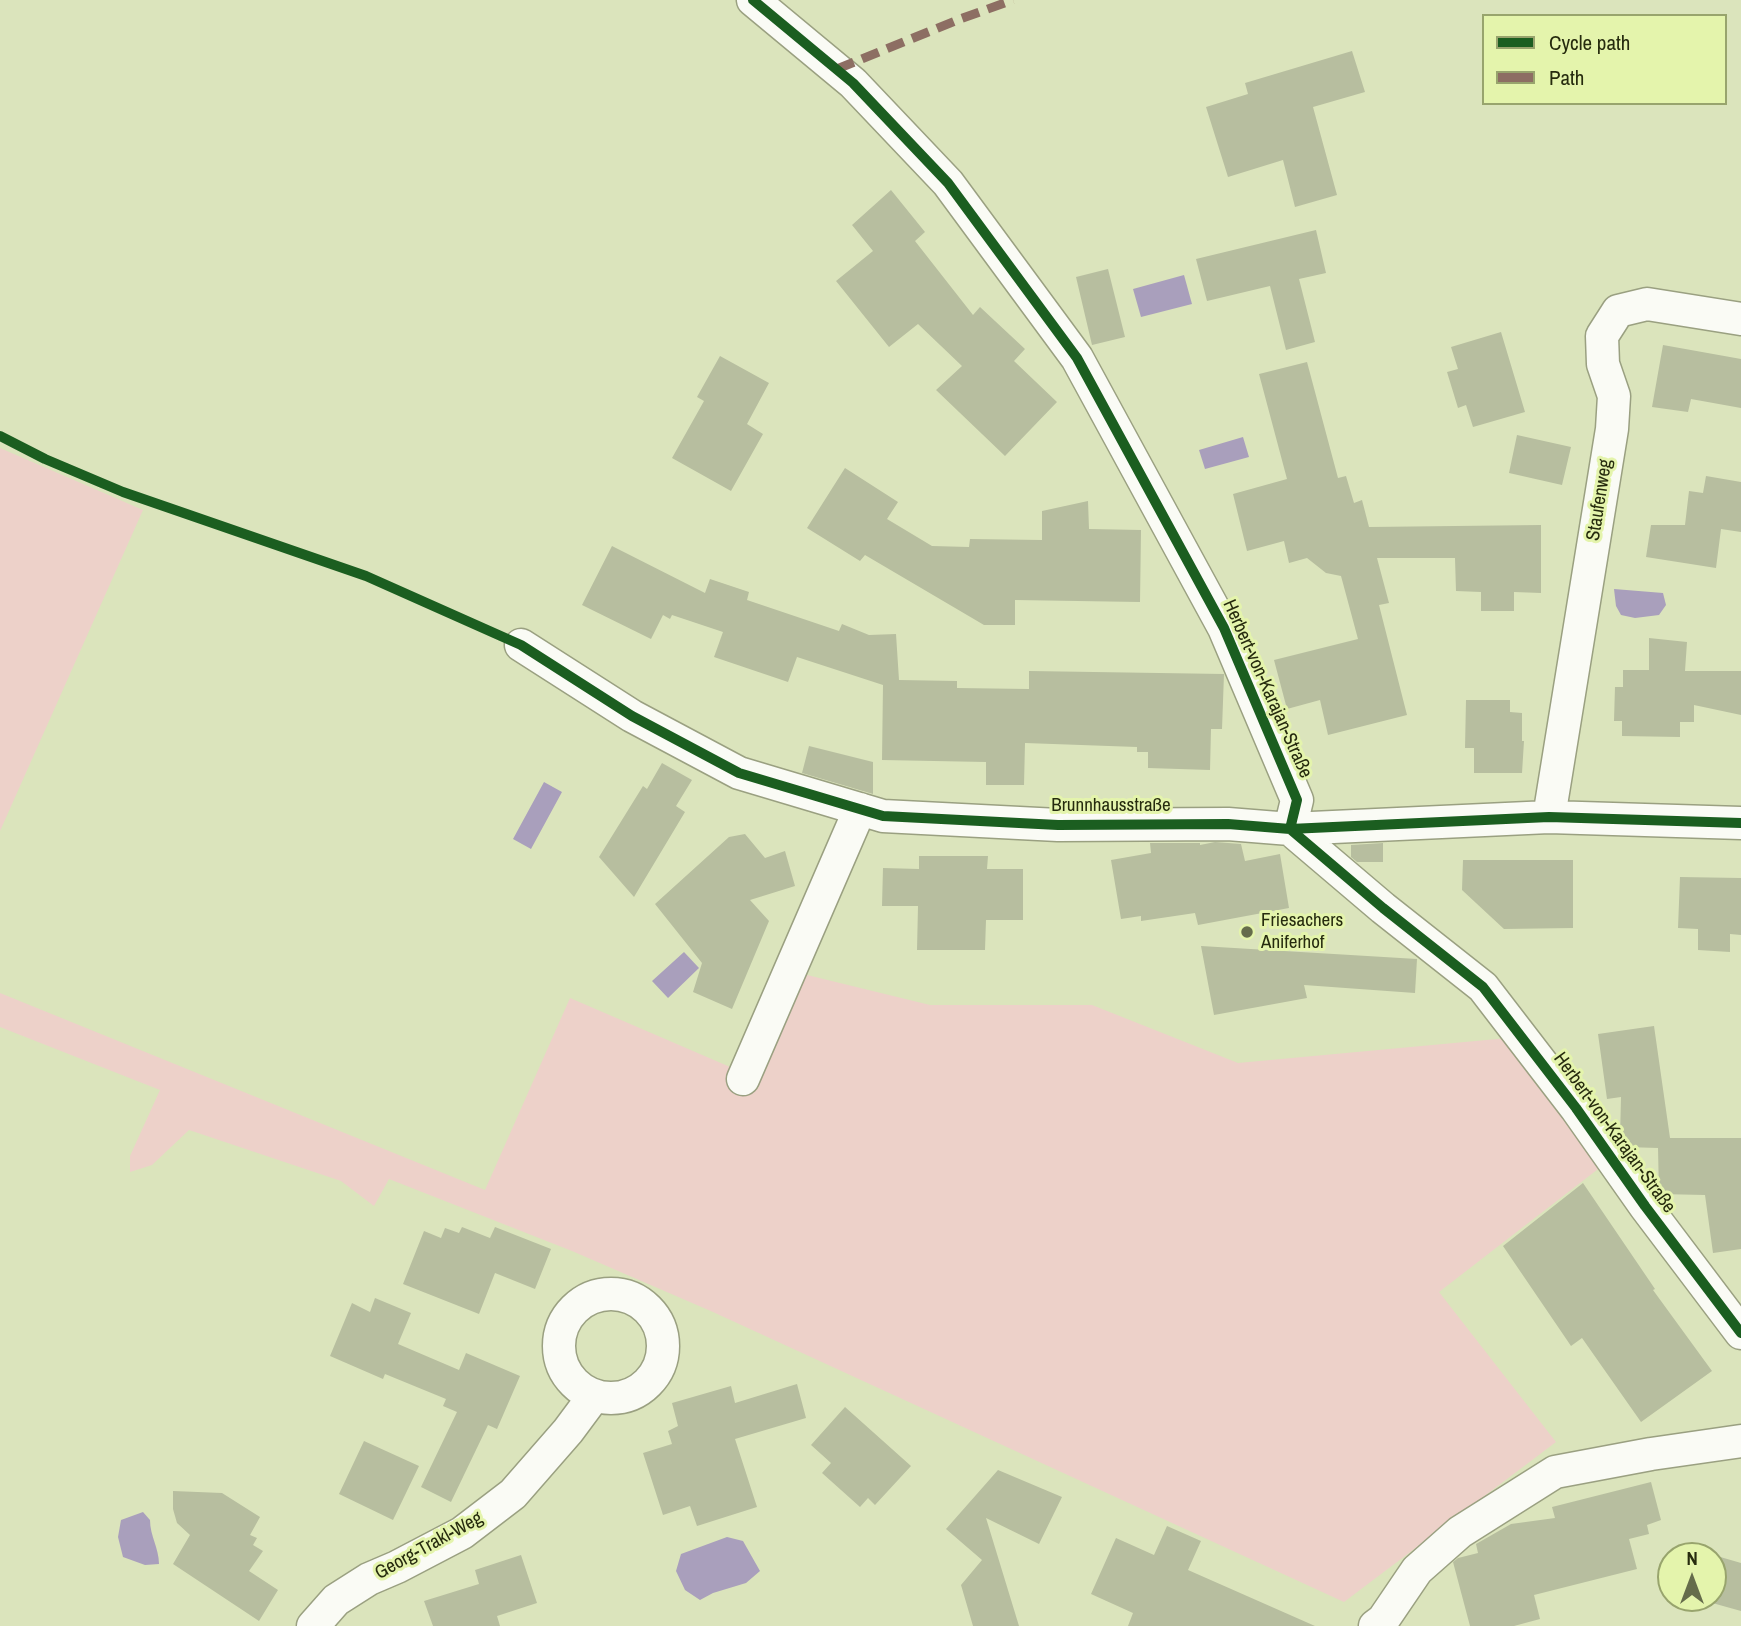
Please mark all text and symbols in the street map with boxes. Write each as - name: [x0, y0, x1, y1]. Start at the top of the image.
- legend: [1482, 14, 1727, 105]
- text: Cycle path: [1549, 28, 1630, 57]
- text: Path: [1549, 63, 1584, 92]
- street label: Staufenweg: [1582, 458, 1618, 542]
- street label: Herbert-von-Karajan-Straße: [1217, 596, 1317, 782]
- street label: Brunnhausstraße: [1051, 795, 1171, 817]
- place label: Friesachers Aniferhof: [1261, 910, 1343, 954]
- marker: Friesachers Aniferhof: [1239, 924, 1255, 940]
- street label: Herbert-von-Karajan-Straße: [1548, 1048, 1680, 1218]
- street label: Georg-Trakl-Weg: [371, 1507, 487, 1585]
- north arrow: [1657, 1542, 1727, 1612]
- text: N: [1686, 1545, 1698, 1571]

